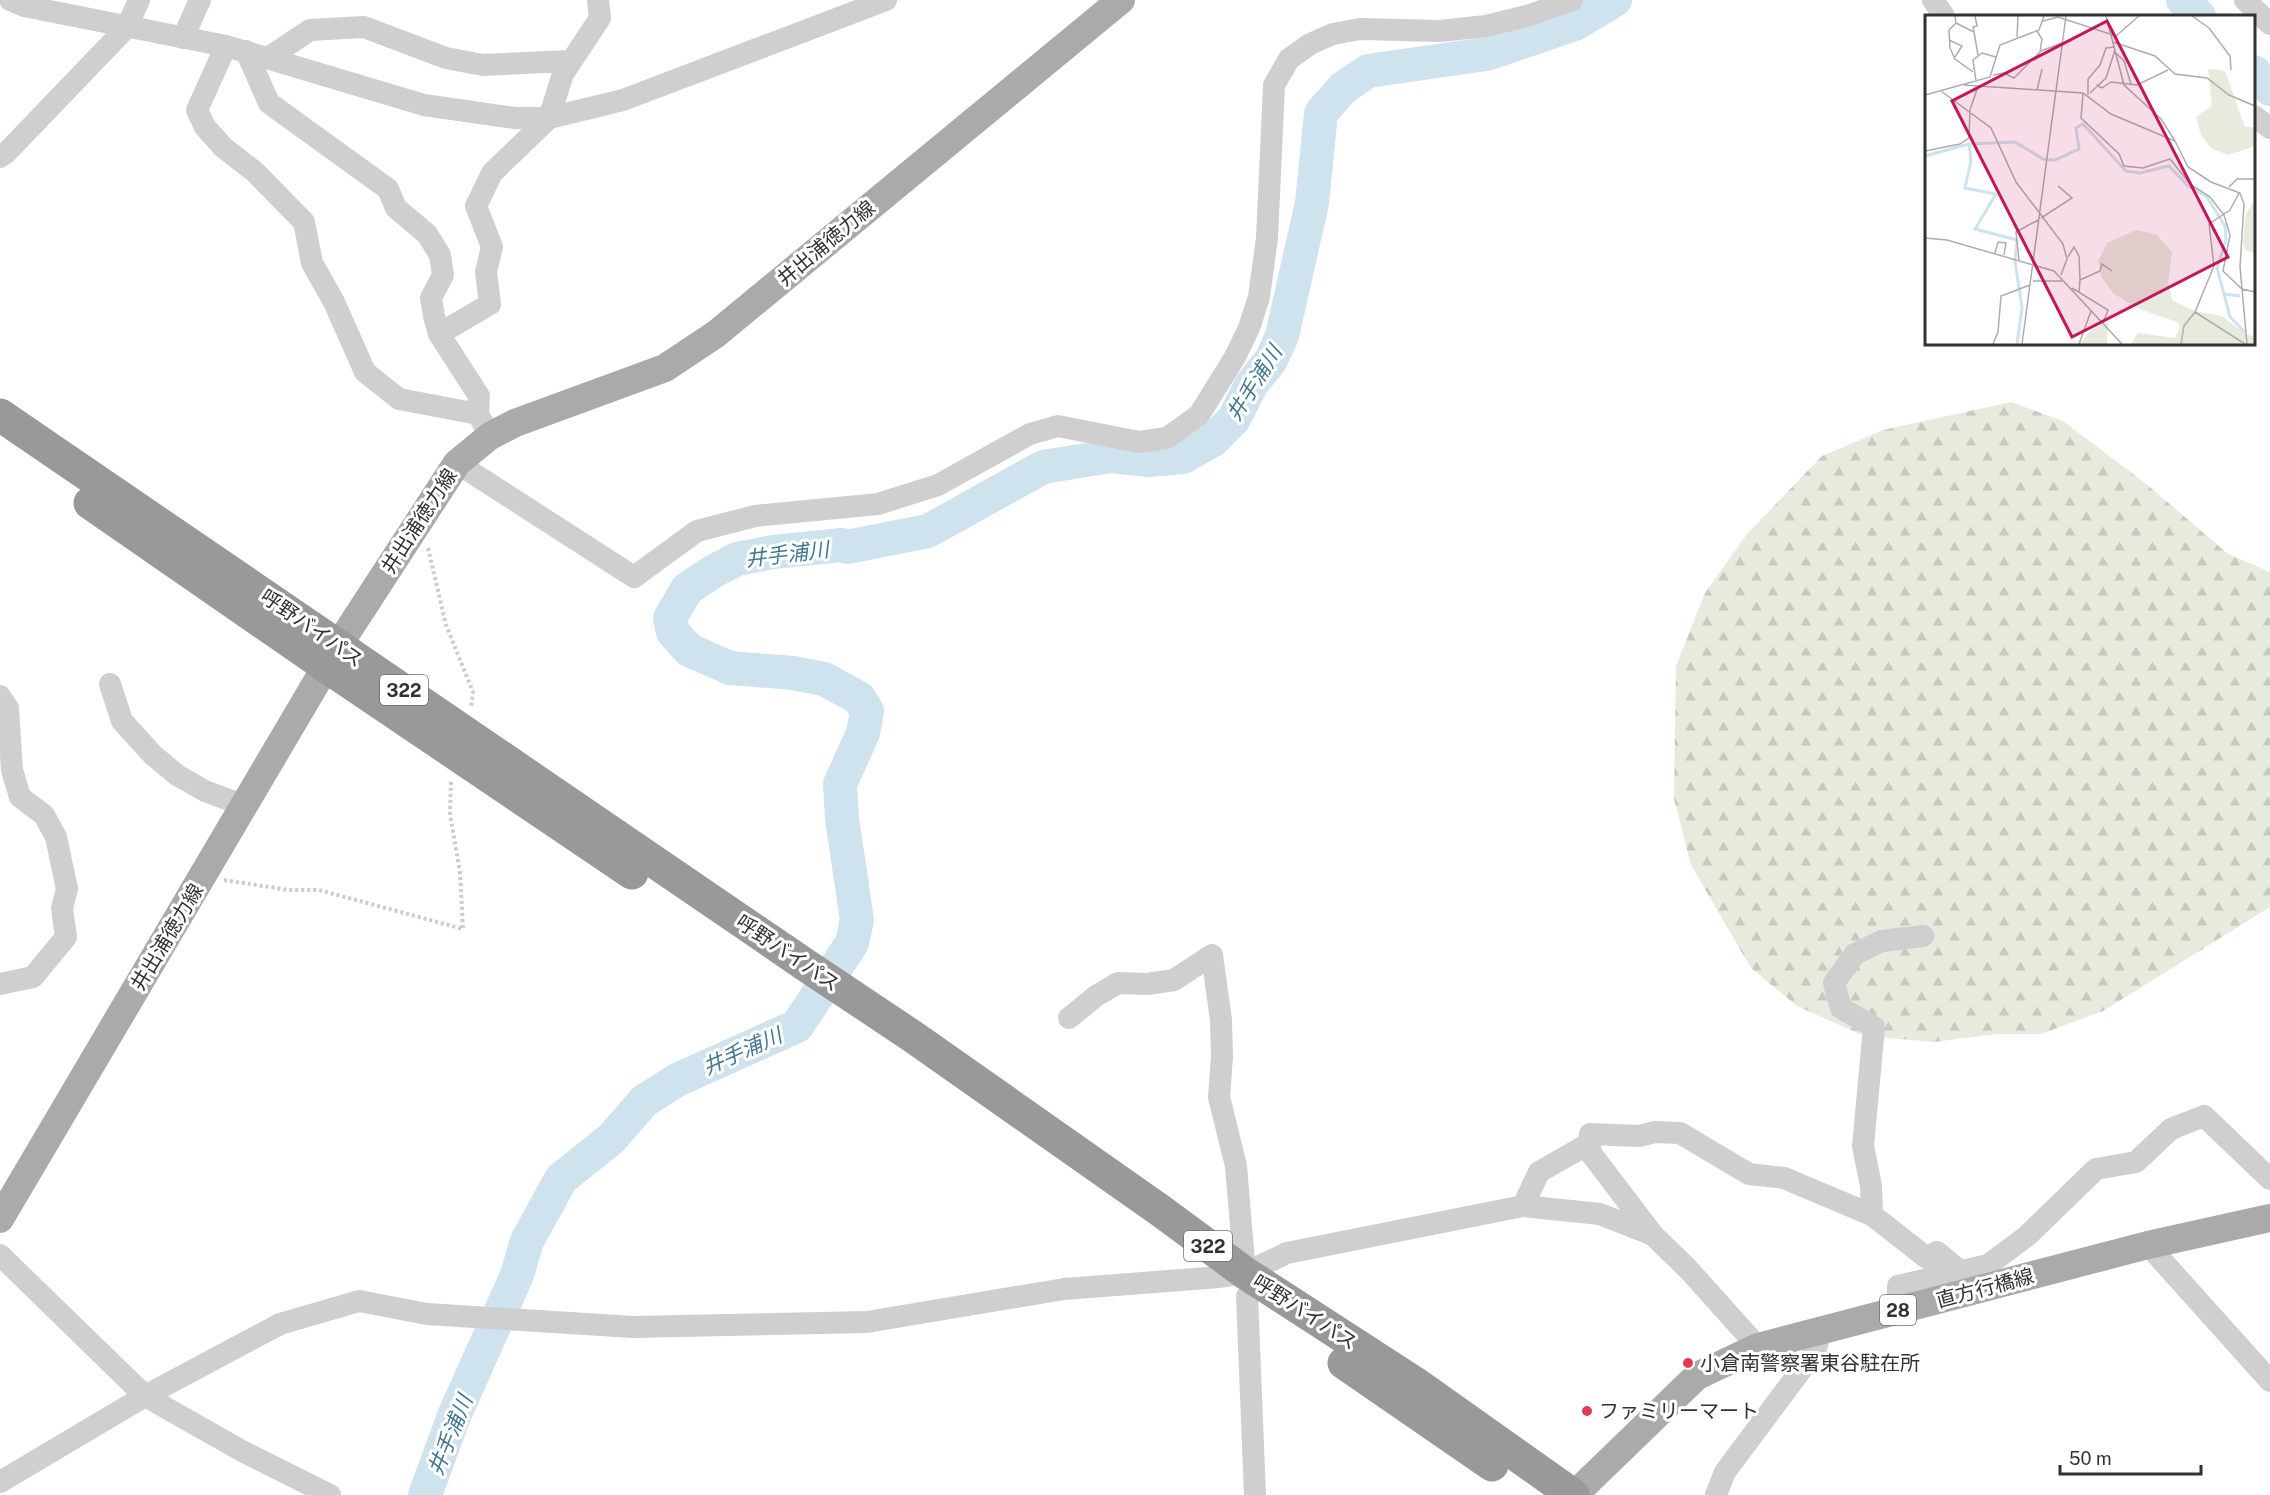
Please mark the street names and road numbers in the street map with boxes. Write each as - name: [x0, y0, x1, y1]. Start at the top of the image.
- street label: 井出浦徳力線: [772, 195, 880, 291]
- street label: 井出浦徳力線: [376, 464, 462, 578]
- street label: 呼野バイパス: [256, 584, 368, 672]
- road number: 322: [380, 675, 428, 705]
- street label: 井出浦徳力線: [126, 879, 208, 995]
- street label: 呼野バイパス: [732, 910, 844, 996]
- road number: 322: [1184, 1231, 1232, 1261]
- street label: 直方行橋線: [1934, 1263, 2036, 1313]
- street label: 呼野バイパス: [1248, 1269, 1362, 1355]
- road number: 28: [1880, 1295, 1916, 1325]

